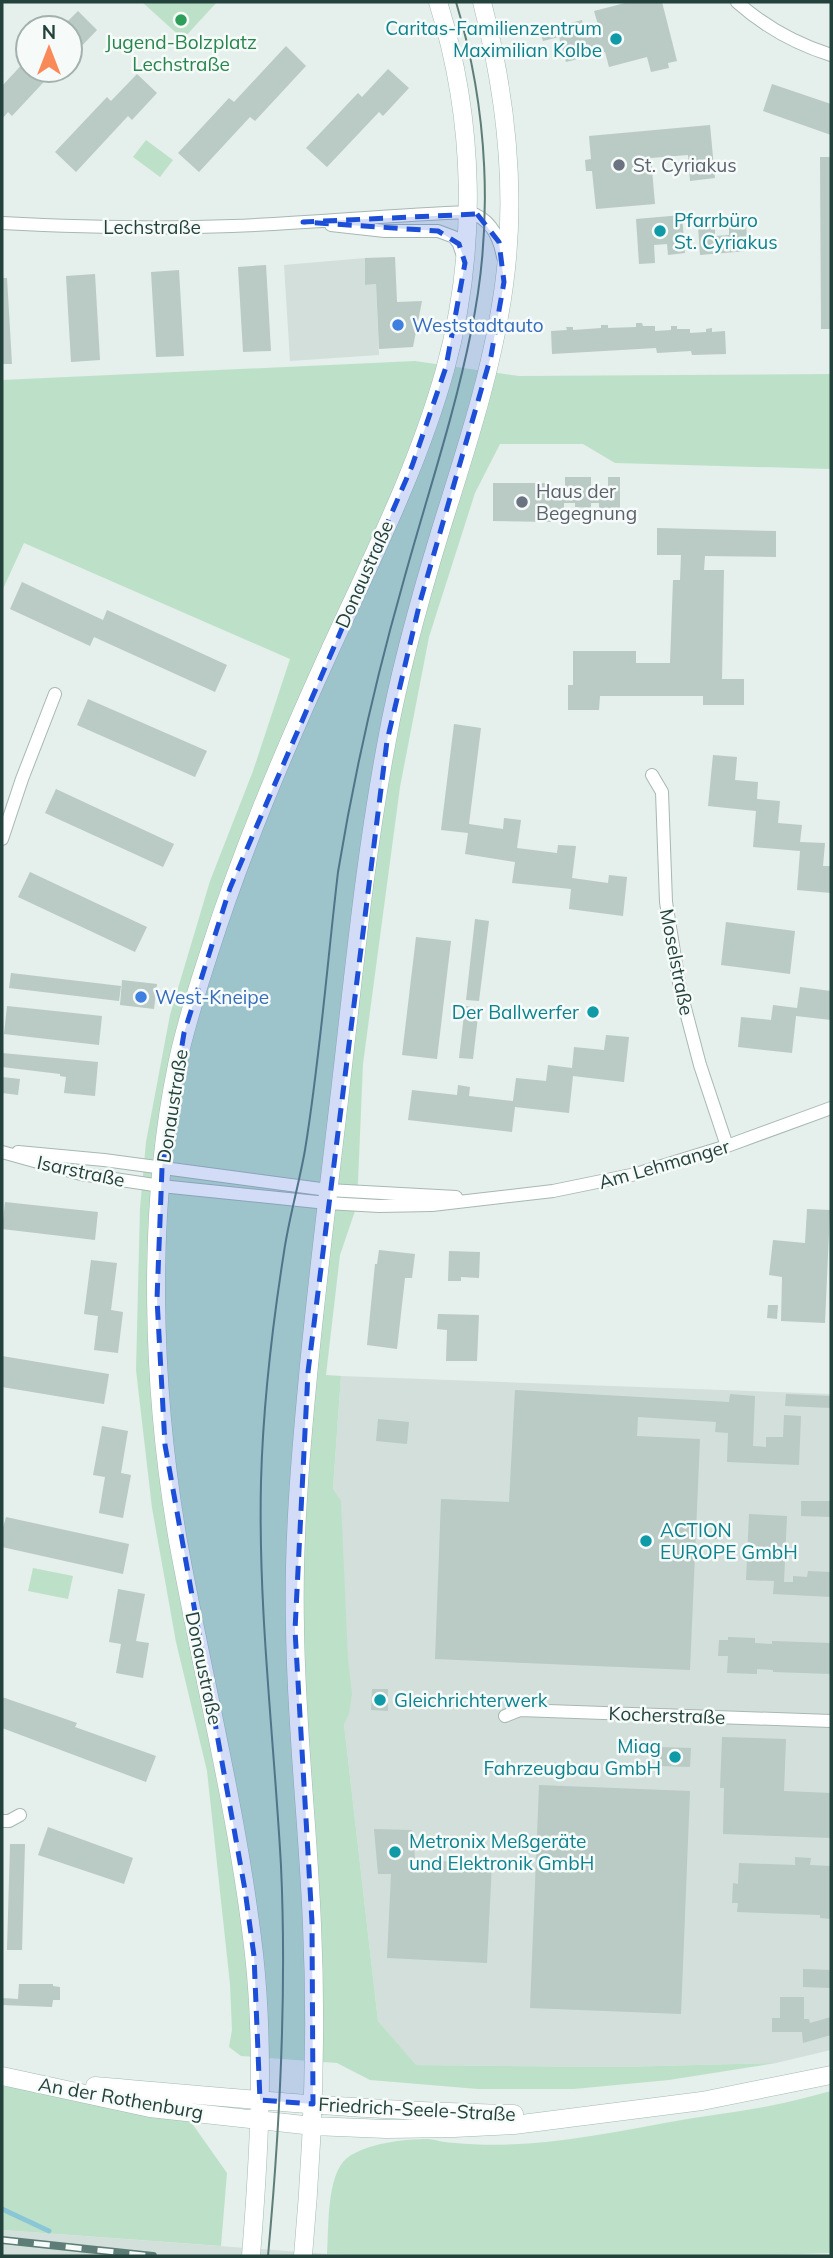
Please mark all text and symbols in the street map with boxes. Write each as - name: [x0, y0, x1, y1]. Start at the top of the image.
- marker: Jugend-Bolzplatz Lechstraße: [173, 12, 189, 28]
- north arrow: [14, 14, 84, 84]
- place label: Caritas-Familienzentrum Maximilian Kolbe: [385, 16, 602, 62]
- text: N: [42, 20, 56, 44]
- place label: Jugend-Bolzplatz Lechstraße: [105, 30, 257, 76]
- marker: Caritas-Familienzentrum Maximilian Kolbe: [608, 31, 624, 47]
- place label: St. Cyriakus: [633, 153, 737, 177]
- marker: St. Cyriakus: [611, 157, 627, 173]
- place label: Pfarrbüro St. Cyriakus: [674, 208, 778, 254]
- street label: Lechstraße: [103, 215, 201, 239]
- marker: Pfarrbüro St. Cyriakus: [652, 223, 668, 239]
- place label: Weststadtauto: [412, 313, 544, 337]
- marker: Weststadtauto: [390, 317, 406, 333]
- place label: Haus der Begegnung: [536, 479, 637, 525]
- marker: Haus der Begegnung: [514, 494, 530, 510]
- street label: Donaustraße: [330, 517, 398, 631]
- street label: Moselstraße: [655, 907, 699, 1017]
- place label: West-Kneipe: [155, 985, 269, 1009]
- marker: West-Kneipe: [133, 989, 149, 1005]
- place label: Der Ballwerfer: [452, 1000, 579, 1024]
- marker: Der Ballwerfer: [585, 1004, 601, 1020]
- street label: Donaustraße: [151, 1047, 193, 1165]
- street label: Am Lehmanger: [596, 1134, 732, 1194]
- street label: Isarstraße: [35, 1150, 127, 1192]
- place label: ACTION EUROPE GmbH: [660, 1518, 798, 1564]
- marker: ACTION EUROPE GmbH: [638, 1533, 654, 1549]
- street label: Donaustraße: [180, 1609, 228, 1727]
- place label: Gleichrichterwerk: [394, 1688, 548, 1712]
- marker: Gleichrichterwerk: [372, 1692, 388, 1708]
- street label: Kocherstraße: [608, 1701, 726, 1729]
- place label: Miag Fahrzeugbau GmbH: [484, 1734, 661, 1780]
- marker: Miag Fahrzeugbau GmbH: [667, 1749, 683, 1765]
- place label: Metronix Meßgeräte und Elektronik GmbH: [409, 1829, 594, 1875]
- marker: Metronix Meßgeräte und Elektronik GmbH: [387, 1844, 403, 1860]
- street label: An der Rothenburg: [37, 2072, 205, 2124]
- street label: Friedrich-Seele-Straße: [318, 2092, 516, 2126]

